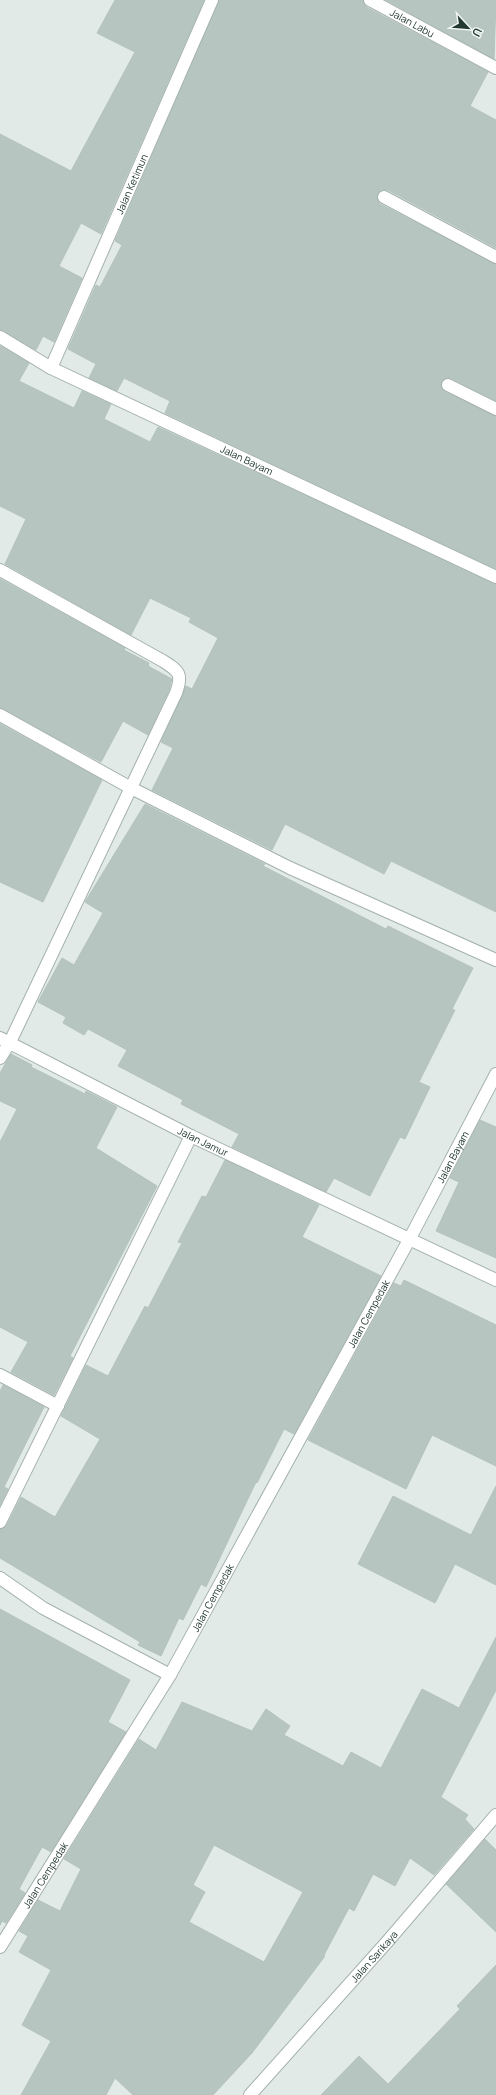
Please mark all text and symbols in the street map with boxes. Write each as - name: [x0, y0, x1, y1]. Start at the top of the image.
- street label: Jalan Labu: [388, 5, 437, 41]
- north arrow: [448, 8, 488, 48]
- text: U: [469, 26, 486, 40]
- street label: Jalan Ketimun: [112, 152, 151, 216]
- street label: Jalan Bayam: [218, 442, 275, 478]
- street label: Jalan Jamur: [175, 1123, 231, 1160]
- street label: Jalan Bayam: [433, 1128, 472, 1185]
- street label: Jalan Cempedak: [344, 1276, 393, 1350]
- street label: Jalan Cempedak: [188, 1560, 237, 1634]
- street label: Jalan Cempedak: [19, 1838, 72, 1911]
- street label: Jalan Sarikaya: [347, 1928, 401, 1985]

